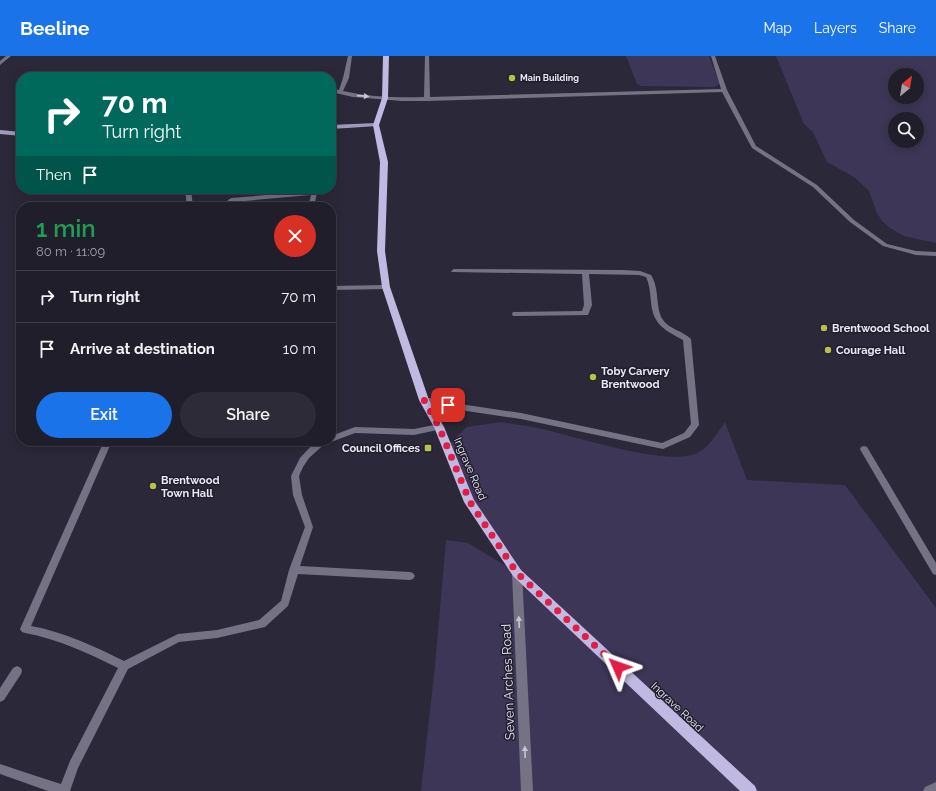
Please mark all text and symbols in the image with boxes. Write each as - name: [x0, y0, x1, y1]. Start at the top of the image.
- text: Beeline: [20, 17, 89, 39]
- text: Map: [764, 20, 792, 36]
- text: Layers: [814, 20, 857, 36]
- text: Share: [879, 20, 916, 36]
- north arrow: [888, 68, 924, 104]
- map controls: [888, 68, 924, 148]
- marker: Main Building: [507, 73, 517, 83]
- place label: Main Building: [520, 73, 579, 83]
- text: 70 m: [102, 87, 168, 120]
- icon: right: [36, 88, 88, 140]
- one-way arrow: [356, 93, 369, 99]
- button: search: [888, 112, 924, 148]
- text: Turn right: [102, 121, 181, 142]
- icon: arrive: [79, 164, 101, 186]
- text: Then: [36, 166, 71, 184]
- text: 1 min: [36, 214, 96, 243]
- button: close: [274, 215, 316, 257]
- text: 80 m · 11:09: [36, 244, 105, 259]
- icon: right: [36, 286, 58, 308]
- text: Turn right: [70, 288, 140, 306]
- text: 70 m: [281, 288, 316, 306]
- place label: Brentwood School: [832, 322, 930, 335]
- marker: Brentwood School: [819, 323, 829, 333]
- icon: arrive: [36, 338, 58, 360]
- text: Arrive at destination: [70, 340, 215, 358]
- text: 10 m: [283, 340, 316, 358]
- place label: Courage Hall: [836, 344, 906, 357]
- marker: Courage Hall: [823, 345, 833, 355]
- place label: Toby Carvery Brentwood: [601, 365, 669, 391]
- marker: Toby Carvery Brentwood: [588, 372, 598, 382]
- pin: [431, 388, 465, 422]
- button: Exit: [36, 392, 172, 438]
- button: Share: [180, 392, 316, 438]
- icon: arrive: [437, 394, 459, 416]
- street label: Ingrave Road: [451, 436, 489, 502]
- place label: Council Offices: [342, 442, 421, 455]
- marker: Council Offices: [423, 443, 433, 453]
- place label: Brentwood Town Hall: [161, 474, 220, 500]
- marker: Brentwood Town Hall: [148, 481, 158, 491]
- one-way arrow: [516, 616, 523, 628]
- street label: Seven Arches Road: [498, 624, 518, 740]
- position arrow: [597, 646, 639, 688]
- street label: Ingrave Road: [648, 679, 706, 735]
- one-way arrow: [521, 746, 528, 758]

